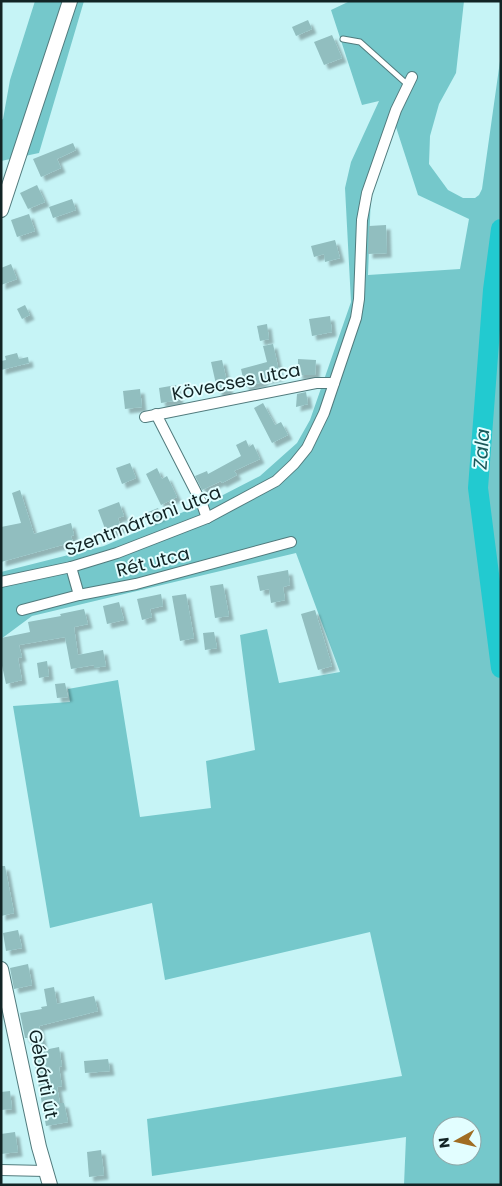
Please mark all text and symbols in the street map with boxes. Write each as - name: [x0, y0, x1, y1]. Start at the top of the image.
- street label: Kövecses utca: [170, 357, 302, 406]
- water label: Zala: [467, 428, 496, 471]
- street label: Szentmártoni utca: [61, 479, 225, 562]
- street label: Rét utca: [114, 540, 192, 583]
- street label: Gébárti út: [23, 1027, 64, 1121]
- north arrow: [432, 1116, 482, 1166]
- text: N: [433, 1136, 455, 1149]

